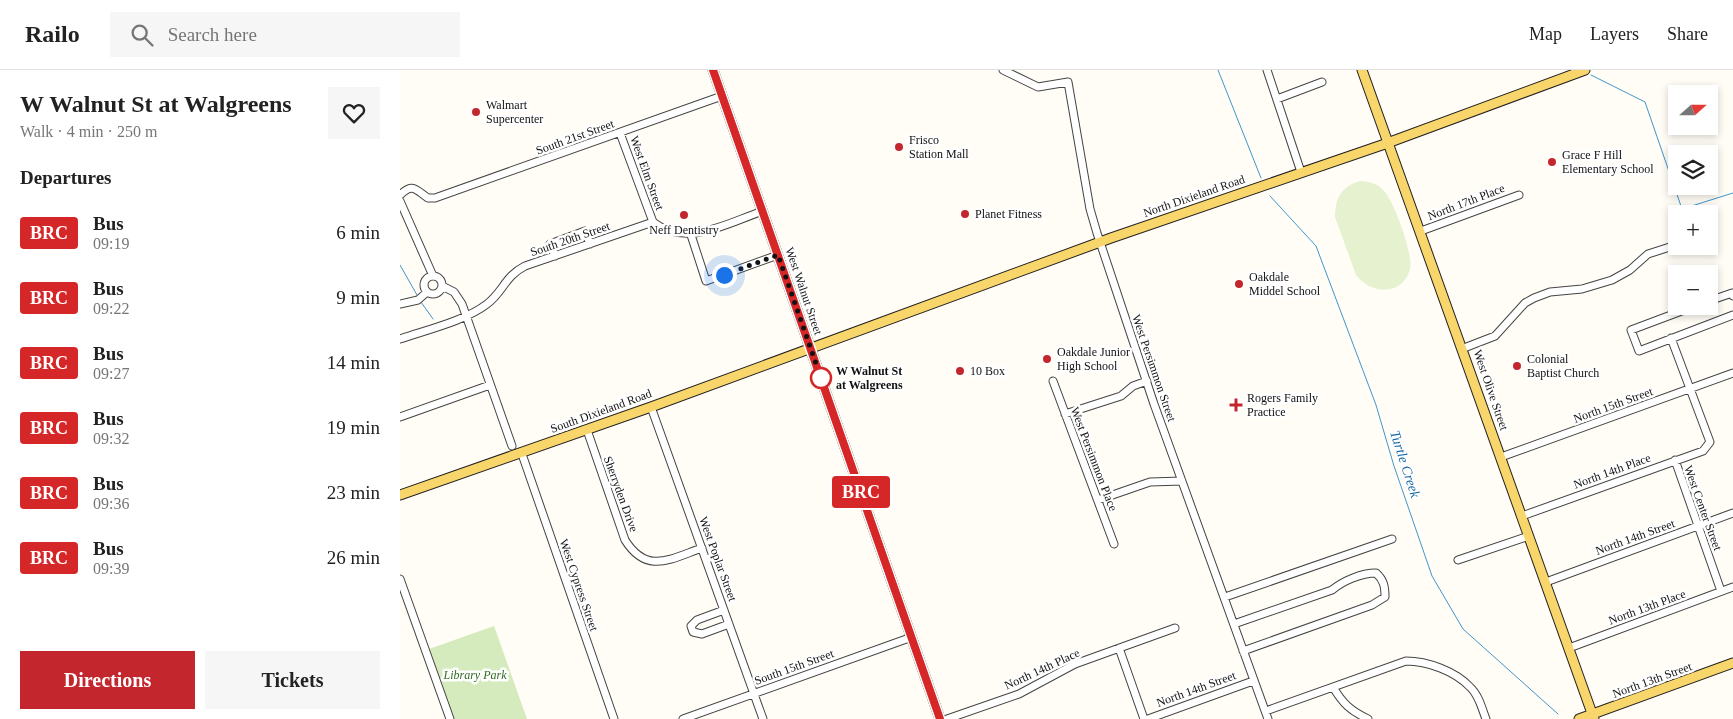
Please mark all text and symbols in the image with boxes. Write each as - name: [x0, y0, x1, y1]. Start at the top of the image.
- search box: [110, 12, 460, 57]
- text: Railo: [25, 21, 80, 47]
- icon: search: [128, 21, 156, 49]
- text: Search here: [168, 24, 257, 45]
- text: Map: [1529, 24, 1562, 44]
- text: Layers: [1590, 24, 1639, 44]
- text: Share: [1667, 24, 1708, 44]
- north arrow: [1668, 85, 1718, 135]
- map controls: [1668, 85, 1718, 315]
- button: heart: [328, 87, 380, 139]
- text: W Walnut St at Walgreens: [20, 91, 292, 117]
- place label: Walmart Supercenter: [486, 98, 543, 126]
- marker: Walmart Supercenter: [470, 106, 482, 118]
- street label: South 21st Street: [534, 116, 617, 158]
- text: Walk · 4 min · 250 m: [20, 123, 157, 140]
- place label: Frisco Station Mall: [909, 133, 969, 161]
- street label: West Elm Street: [627, 134, 667, 213]
- marker: Frisco Station Mall: [893, 141, 905, 153]
- button: layers: [1668, 145, 1718, 195]
- place label: Grace F Hill Elementary School: [1562, 148, 1654, 176]
- marker: Grace F Hill Elementary School: [1546, 156, 1558, 168]
- text: Departures: [20, 167, 111, 188]
- street label: North Dixieland Road: [1141, 172, 1247, 220]
- street label: North 17th Place: [1426, 181, 1506, 223]
- button: +: [1668, 205, 1718, 255]
- place label: Planet Fitness: [975, 207, 1042, 221]
- marker: Planet Fitness: [959, 208, 971, 220]
- marker: Neff Dentistry: [678, 209, 690, 221]
- text: Bus: [93, 213, 124, 234]
- street label: South 20th Street: [528, 219, 612, 259]
- text: 6 min: [336, 222, 380, 243]
- text: BRC: [30, 223, 68, 243]
- place label: Neff Dentistry: [649, 223, 719, 237]
- text: 09:19: [93, 235, 129, 252]
- street label: West Walnut Street: [782, 245, 826, 337]
- your location: [712, 263, 737, 288]
- button: −: [1668, 265, 1718, 315]
- place label: Oakdale Middel School: [1249, 270, 1321, 298]
- text: Bus: [93, 278, 124, 299]
- marker: Oakdale Middel School: [1233, 278, 1245, 290]
- text: 9 min: [336, 287, 380, 308]
- text: BRC: [30, 288, 68, 308]
- text: 09:22: [93, 300, 129, 317]
- street label: West Persimmon Street: [1129, 313, 1179, 424]
- text: Bus: [93, 343, 124, 364]
- place label: Oakdale Junior High School: [1057, 345, 1130, 373]
- street label: West Olive Street: [1471, 348, 1512, 433]
- text: 14 min: [327, 352, 380, 373]
- place label: Colonial Baptist Church: [1527, 352, 1599, 380]
- text: BRC: [30, 353, 68, 373]
- marker: Oakdale Junior High School: [1041, 353, 1053, 365]
- marker: Colonial Baptist Church: [1511, 360, 1523, 372]
- place label: W Walnut St at Walgreens: [836, 364, 903, 392]
- place label: 10 Box: [970, 364, 1005, 378]
- text: 09:27: [93, 365, 129, 382]
- marker: 10 Box: [954, 365, 966, 377]
- marker: W Walnut St at Walgreens: [810, 367, 832, 389]
- street label: North 15th Street: [1571, 384, 1655, 426]
- street label: South Dixieland Road: [548, 386, 654, 436]
- place label: Rogers Family Practice: [1247, 391, 1318, 419]
- marker: Rogers Family Practice: [1229, 398, 1243, 412]
- street label: West Persimmon Place: [1068, 405, 1120, 513]
- text: Bus: [93, 408, 124, 429]
- text: 19 min: [327, 417, 380, 438]
- text: BRC: [30, 418, 68, 438]
- water label: Turtle Creek: [1387, 428, 1423, 500]
- text: 09:32: [93, 430, 129, 447]
- street label: North 14th Place: [1571, 451, 1653, 491]
- street label: Sherryden Drive: [601, 454, 641, 534]
- street label: West Center Street: [1681, 463, 1725, 553]
- text: Bus: [93, 473, 124, 494]
- line badge: BRC: [832, 476, 890, 508]
- text: 23 min: [327, 482, 380, 503]
- text: BRC: [842, 482, 880, 502]
- text: BRC: [30, 483, 68, 503]
- text: 09:36: [93, 495, 129, 512]
- street label: West Poplar Street: [696, 515, 740, 604]
- street label: North 14th Street: [1593, 516, 1677, 558]
- street label: West Cypress Street: [557, 537, 602, 633]
- text: Bus: [93, 538, 124, 559]
- text: 26 min: [327, 547, 380, 568]
- text: BRC: [30, 548, 68, 568]
- text: 09:39: [93, 560, 129, 577]
- street label: North 13th Place: [1606, 587, 1688, 627]
- street label: North 14th Place: [1002, 645, 1082, 693]
- street label: South 15th Street: [752, 646, 836, 688]
- button: Directions: [20, 651, 195, 709]
- button: Tickets: [205, 651, 380, 709]
- street label: North 13th Street: [1610, 659, 1694, 701]
- park label: Library Park: [443, 668, 507, 682]
- street label: North 14th Street: [1154, 668, 1238, 710]

